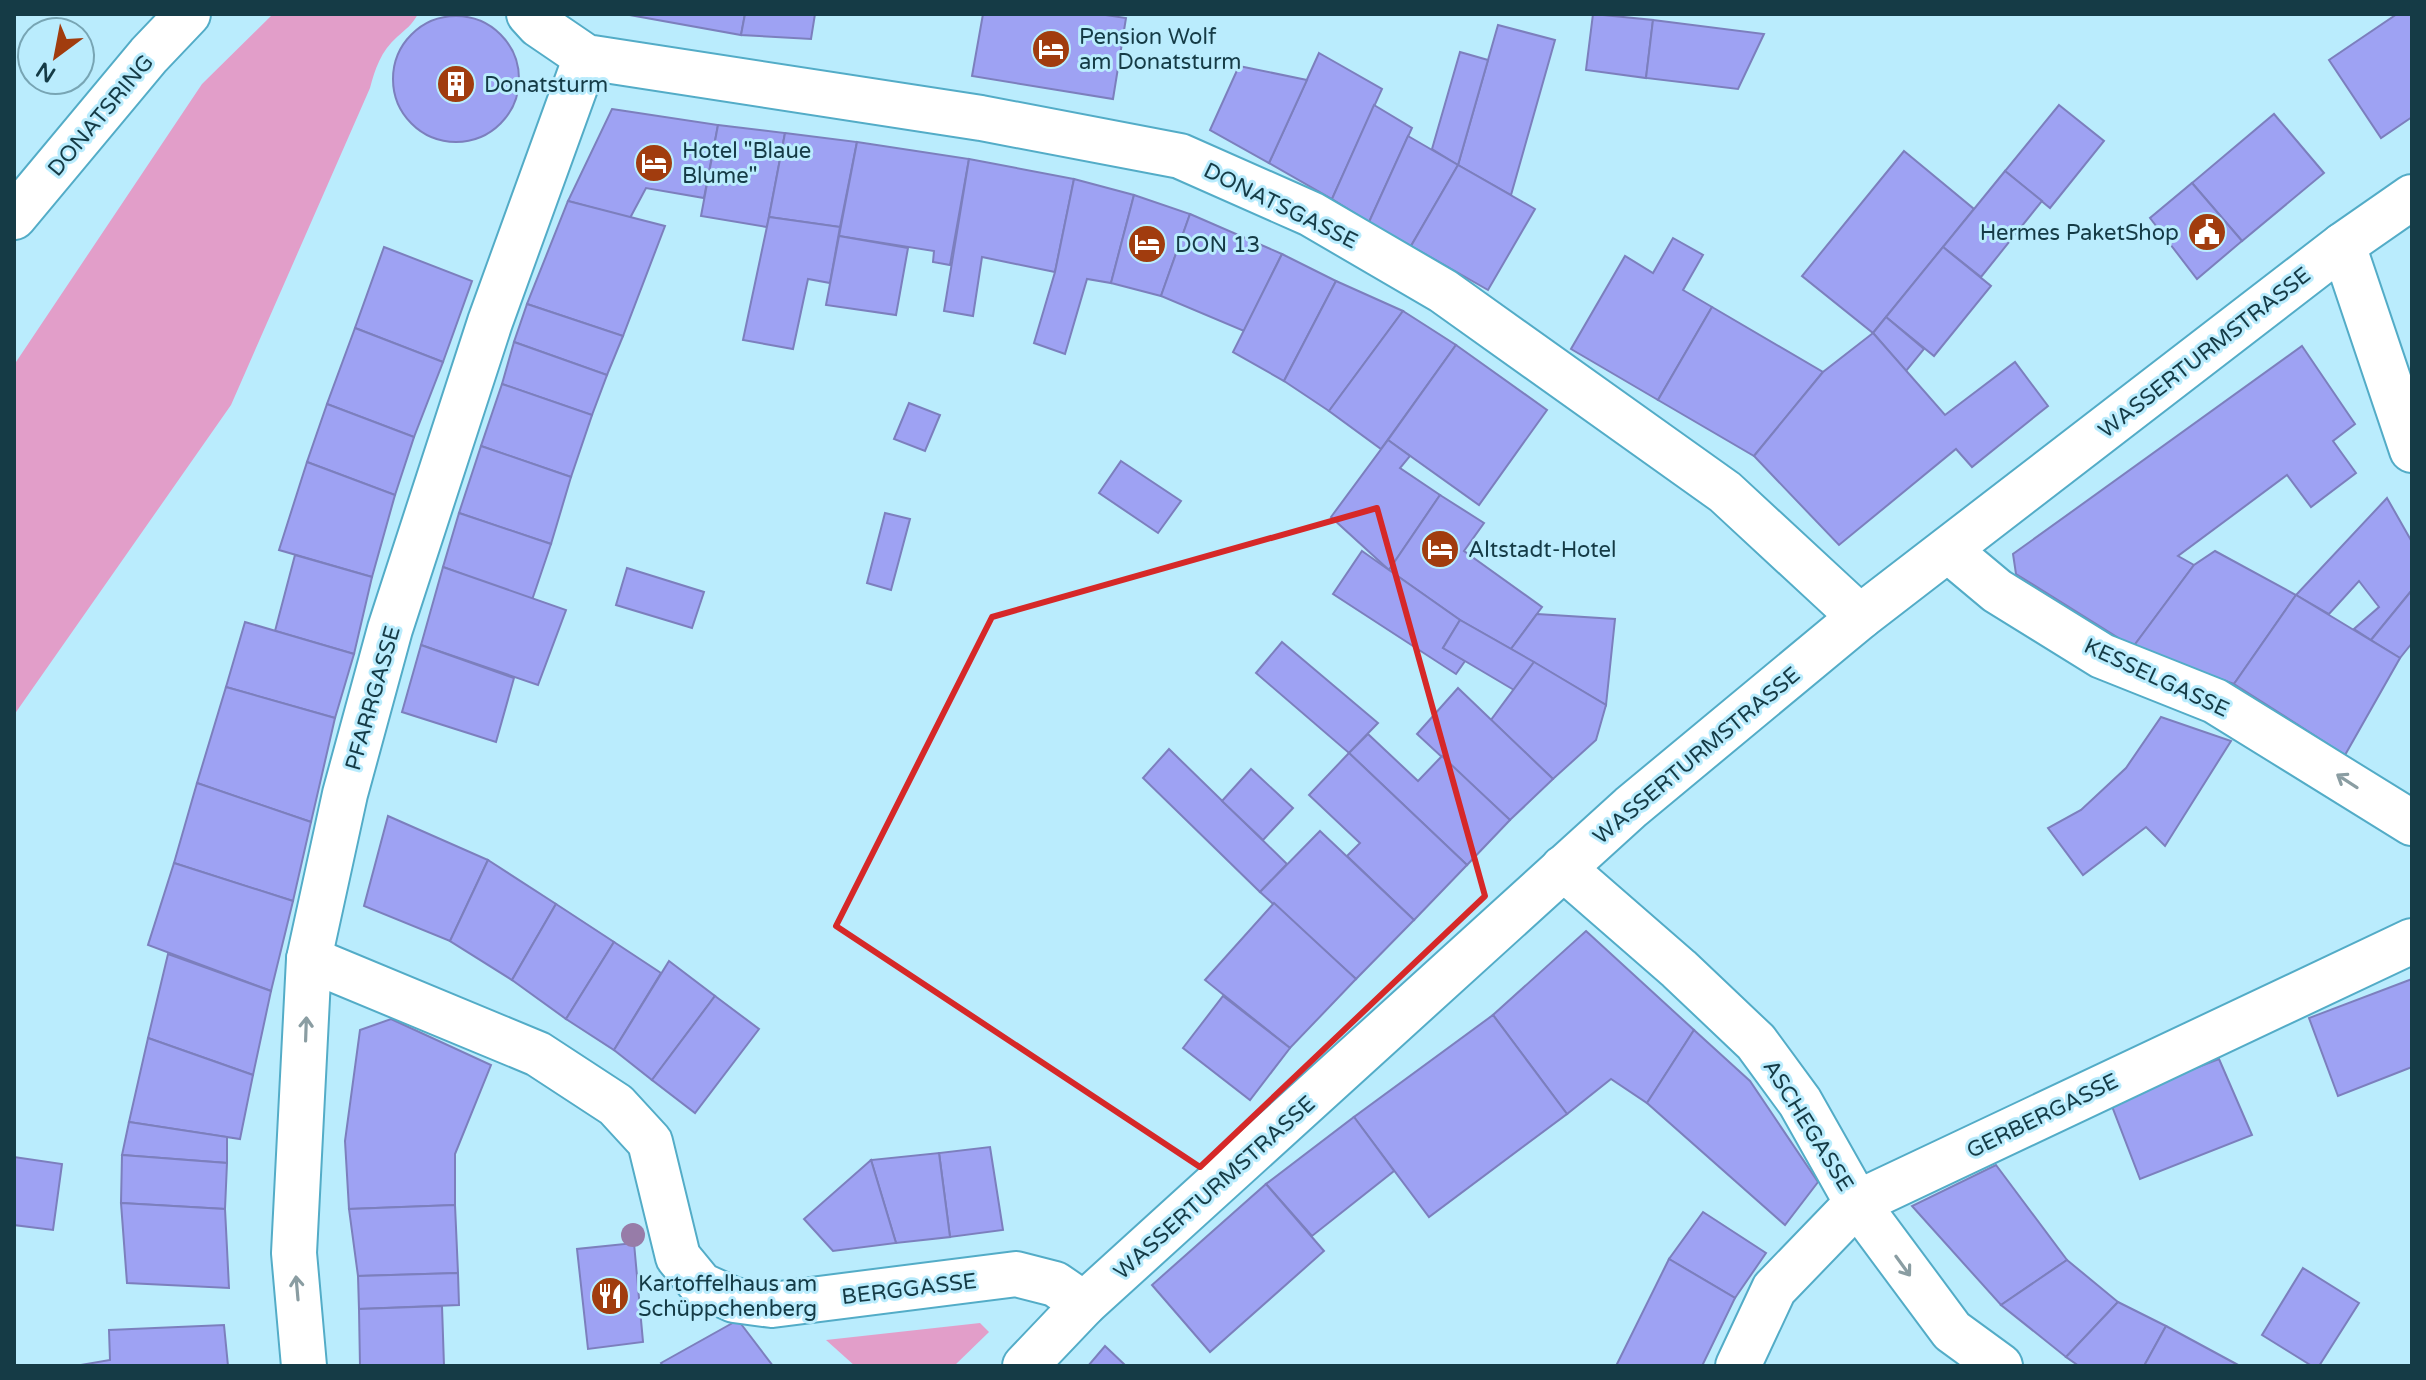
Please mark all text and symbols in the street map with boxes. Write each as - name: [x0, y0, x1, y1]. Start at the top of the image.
- north arrow: [16, 16, 96, 96]
- place label: Pension Wolf am Donatsturm: [1079, 24, 1242, 75]
- hotel icon: Pension Wolf am Donatsturm: [1030, 28, 1072, 70]
- street label: DONATSRING: [42, 49, 158, 181]
- building icon: Donatsturm: [435, 63, 477, 105]
- place label: Donatsturm: [484, 72, 608, 98]
- place label: Hotel "Blaue Blume": [682, 138, 811, 189]
- hotel icon: Hotel "Blaue Blume": [633, 142, 675, 184]
- street label: DONATSGASSE: [1199, 157, 1362, 254]
- public building icon: Hermes PaketShop: [2186, 211, 2228, 253]
- place label: Hermes PaketShop: [1980, 220, 2179, 246]
- hotel icon: DON 13: [1126, 223, 1168, 265]
- place label: DON 13: [1175, 232, 1260, 258]
- street label: WASSERTURMSTRASSE: [2093, 262, 2316, 444]
- hotel icon: Altstadt-Hotel: [1419, 528, 1461, 570]
- place label: Altstadt-Hotel: [1468, 537, 1616, 563]
- street label: PFARRGASSE: [340, 623, 406, 773]
- street label: KESSELGASSE: [2080, 633, 2233, 723]
- street label: WASSERTURMSTRASSE: [1588, 662, 1805, 850]
- one-way arrow: [2336, 772, 2358, 789]
- one-way arrow: [299, 1016, 314, 1043]
- street label: ASCHEGASSE: [1757, 1055, 1859, 1196]
- street label: GERBERGASSE: [1962, 1068, 2123, 1164]
- street label: WASSERTURMSTRASSE: [1109, 1090, 1321, 1285]
- one-way arrow: [1895, 1255, 1912, 1276]
- street label: BERGGASSE: [840, 1268, 978, 1310]
- place label: Kartoffelhaus am Schüppchenberg: [638, 1271, 817, 1322]
- one-way arrow: [289, 1275, 304, 1302]
- restaurant icon: Kartoffelhaus am Schüppchenberg: [589, 1275, 631, 1317]

